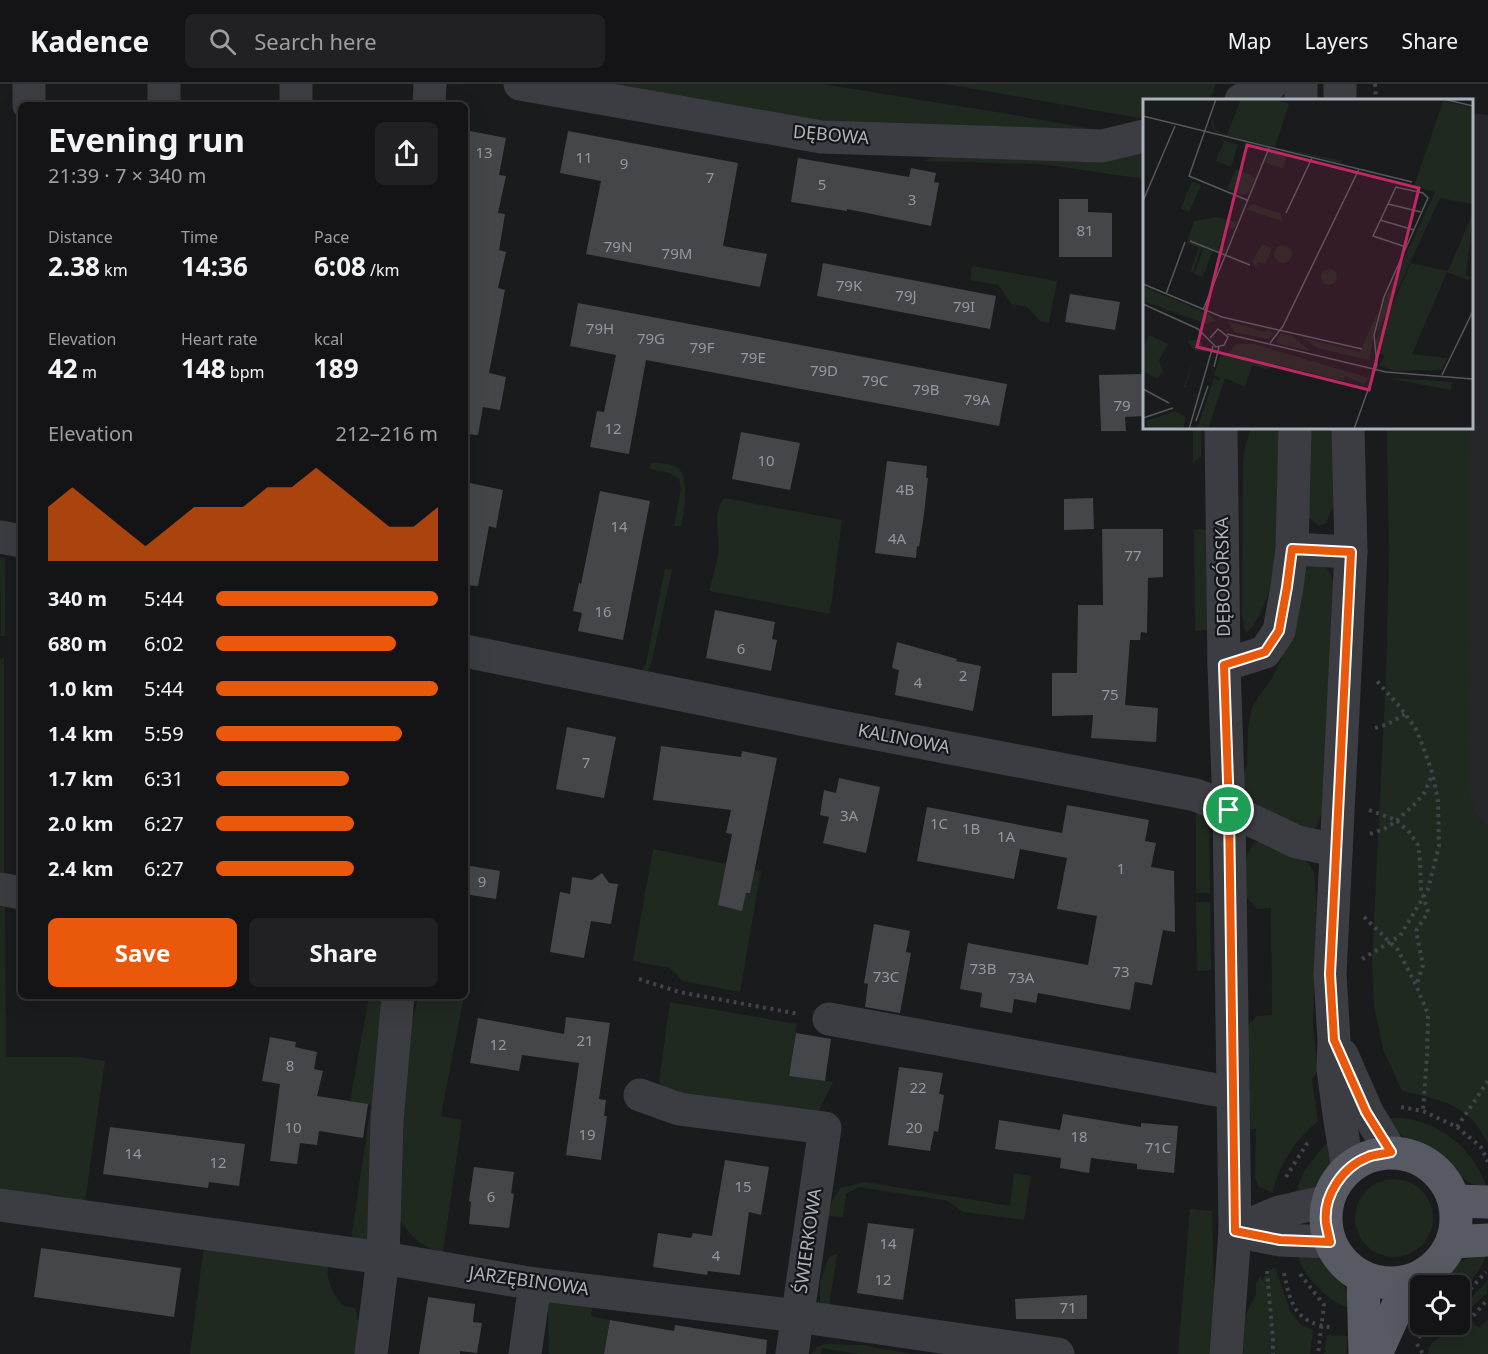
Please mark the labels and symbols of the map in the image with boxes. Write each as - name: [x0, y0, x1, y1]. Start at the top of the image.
- inset map: [1143, 99, 1473, 429]
- street label: DĘBOWA: [792, 119, 871, 149]
- house number: 13: [475, 142, 493, 162]
- house number: 11: [575, 147, 593, 167]
- house number: 9: [620, 153, 628, 173]
- house number: 7: [706, 167, 714, 187]
- house number: 5: [818, 174, 826, 194]
- house number: 3: [908, 189, 916, 209]
- house number: 81: [1076, 220, 1094, 240]
- house number: 79N: [604, 236, 632, 256]
- house number: 79M: [662, 243, 692, 263]
- house number: 79K: [836, 275, 863, 295]
- house number: 79J: [895, 285, 917, 305]
- house number: 79I: [953, 296, 975, 316]
- house number: 79H: [586, 318, 614, 338]
- house number: 79G: [637, 328, 665, 348]
- house number: 79F: [690, 337, 715, 357]
- house number: 79E: [740, 347, 766, 367]
- house number: 79D: [810, 360, 838, 380]
- house number: 79C: [862, 370, 889, 390]
- house number: 79B: [913, 379, 939, 399]
- house number: 79A: [964, 389, 991, 409]
- house number: 79: [1113, 395, 1131, 415]
- house number: 12: [604, 418, 622, 438]
- house number: 10: [757, 450, 775, 470]
- house number: 4B: [896, 479, 914, 499]
- house number: 14: [610, 516, 628, 536]
- street label: DĘBOGÓRSKA: [1209, 516, 1235, 637]
- house number: 4A: [888, 528, 906, 548]
- house number: 77: [1124, 545, 1142, 565]
- house number: 16: [594, 601, 612, 621]
- house number: 6: [737, 638, 745, 658]
- house number: 2: [959, 665, 967, 685]
- house number: 4: [914, 672, 923, 692]
- house number: 75: [1101, 684, 1119, 704]
- street label: KALINOWA: [856, 717, 953, 759]
- house number: 7: [582, 752, 590, 772]
- pin: [1203, 784, 1254, 835]
- house number: 3A: [840, 805, 858, 825]
- house number: 1C: [930, 813, 949, 833]
- house number: 1B: [962, 818, 980, 838]
- house number: 1A: [997, 826, 1015, 846]
- house number: 1: [1117, 858, 1125, 878]
- house number: 9: [478, 871, 486, 891]
- house number: 73B: [970, 958, 996, 978]
- house number: 73: [1112, 961, 1130, 981]
- house number: 73C: [873, 966, 900, 986]
- house number: 73A: [1008, 967, 1035, 987]
- house number: 21: [576, 1030, 594, 1050]
- house number: 12: [489, 1034, 507, 1054]
- house number: 8: [286, 1055, 294, 1075]
- house number: 22: [909, 1077, 927, 1097]
- house number: 10: [284, 1117, 302, 1137]
- house number: 20: [905, 1117, 923, 1137]
- house number: 19: [578, 1124, 596, 1144]
- house number: 18: [1070, 1126, 1088, 1146]
- house number: 71C: [1145, 1137, 1172, 1157]
- house number: 14: [124, 1143, 142, 1163]
- house number: 12: [209, 1152, 227, 1172]
- house number: 15: [734, 1176, 752, 1196]
- house number: 6: [487, 1186, 495, 1206]
- street label: ŚWIERKOWA: [788, 1186, 826, 1295]
- house number: 14: [879, 1233, 897, 1253]
- house number: 4: [712, 1245, 721, 1265]
- street label: JARZĘBINOWA: [466, 1259, 591, 1300]
- house number: 12: [874, 1269, 892, 1289]
- house number: 71: [1059, 1297, 1077, 1317]

